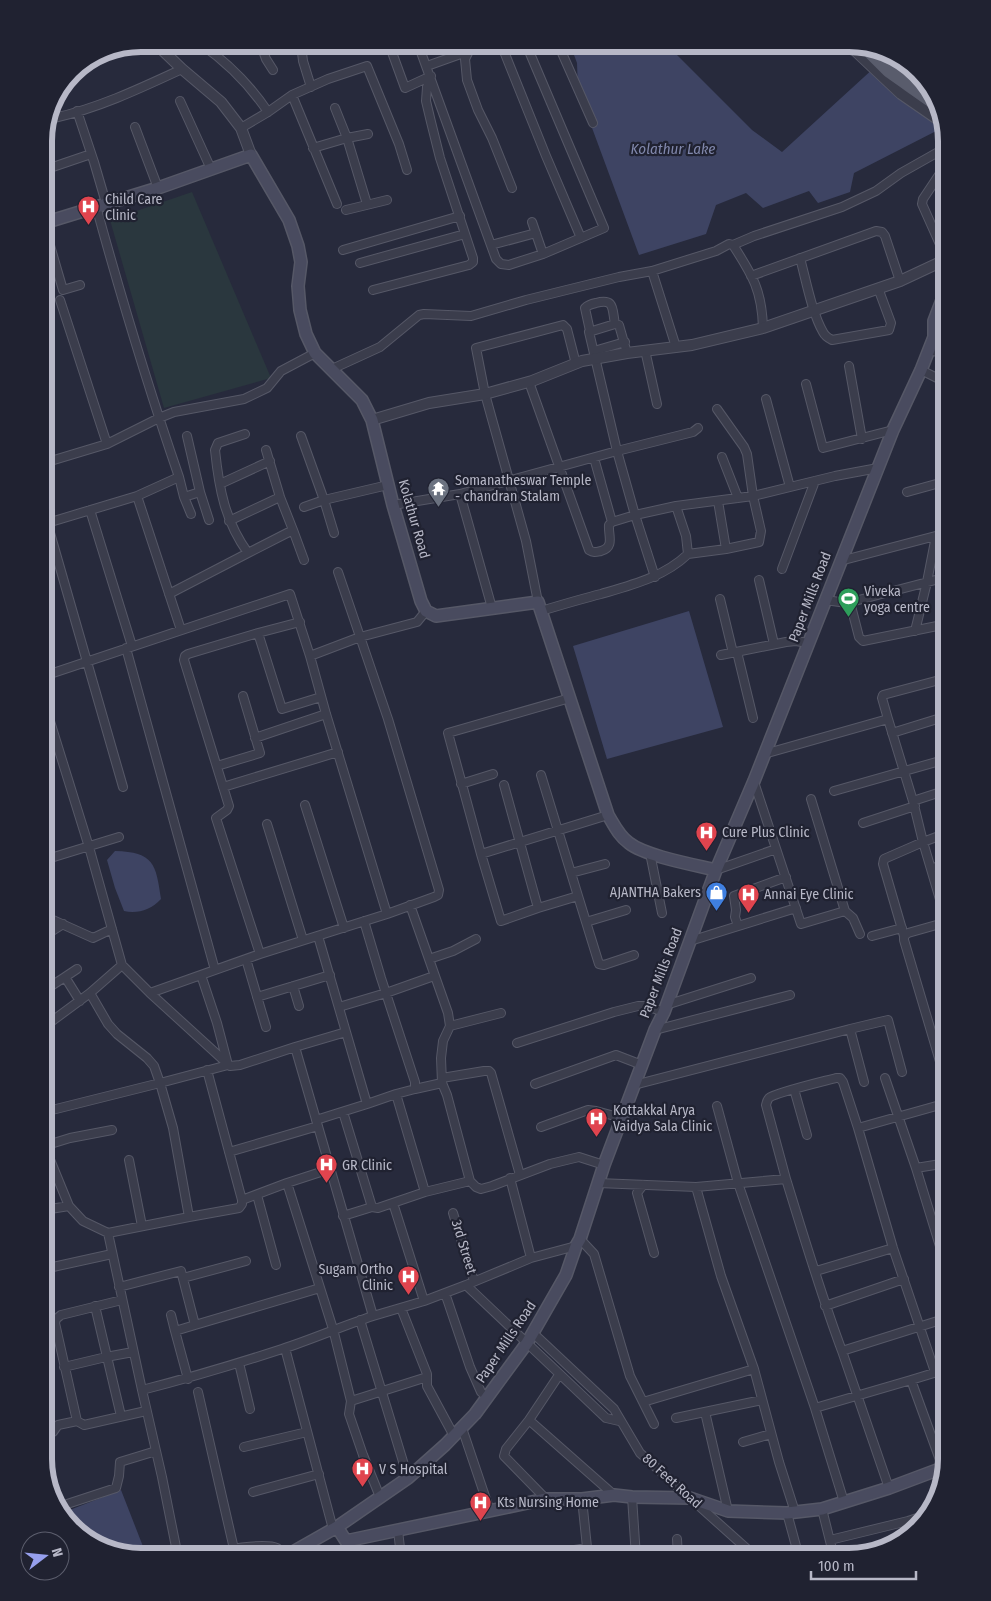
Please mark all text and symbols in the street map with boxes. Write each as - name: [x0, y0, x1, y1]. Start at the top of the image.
- water label: Kolathur Lake: [631, 140, 715, 158]
- place label: Child Care Clinic: [105, 191, 163, 224]
- hospital icon: Child Care Clinic: [77, 195, 101, 226]
- place label: Somanatheswar Temple - chandran Stalam: [455, 472, 591, 505]
- temple icon: Somanatheswar Temple - chandran Stalam: [427, 476, 451, 507]
- street label: Kolathur Road: [395, 477, 433, 561]
- street label: Paper Mills Road: [785, 550, 835, 644]
- place label: Viveka yoga centre: [864, 583, 930, 616]
- sports icon: Viveka yoga centre: [836, 587, 860, 618]
- hospital icon: Cure Plus Clinic: [694, 820, 718, 851]
- place label: Cure Plus Clinic: [722, 824, 809, 841]
- shop icon: AJANTHA Bakers: [705, 880, 729, 911]
- hospital icon: Annai Eye Clinic: [736, 882, 760, 913]
- place label: AJANTHA Bakers: [610, 884, 701, 901]
- place label: Annai Eye Clinic: [764, 886, 854, 903]
- street label: Paper Mills Road: [636, 926, 686, 1020]
- place label: Kottakkal Arya Vaidya Sala Clinic: [613, 1102, 712, 1135]
- hospital icon: Kottakkal Arya Vaidya Sala Clinic: [585, 1106, 609, 1137]
- hospital icon: GR Clinic: [314, 1153, 338, 1184]
- place label: GR Clinic: [342, 1157, 392, 1174]
- street label: 3rd Street: [448, 1218, 480, 1277]
- place label: Sugam Ortho Clinic: [319, 1261, 393, 1294]
- hospital icon: Sugam Ortho Clinic: [397, 1265, 421, 1296]
- street label: Paper Mills Road: [472, 1298, 540, 1386]
- street label: 80 Feet Road: [639, 1450, 705, 1512]
- hospital icon: V S Hospital: [351, 1457, 375, 1488]
- place label: V S Hospital: [379, 1461, 448, 1478]
- hospital icon: Kts Nursing Home: [469, 1490, 493, 1521]
- place label: Kts Nursing Home: [497, 1494, 599, 1511]
- north arrow: [20, 1531, 70, 1581]
- text: N: [48, 1546, 66, 1559]
- scale bar: [811, 1548, 916, 1580]
- text: 100 m: [818, 1557, 855, 1575]

